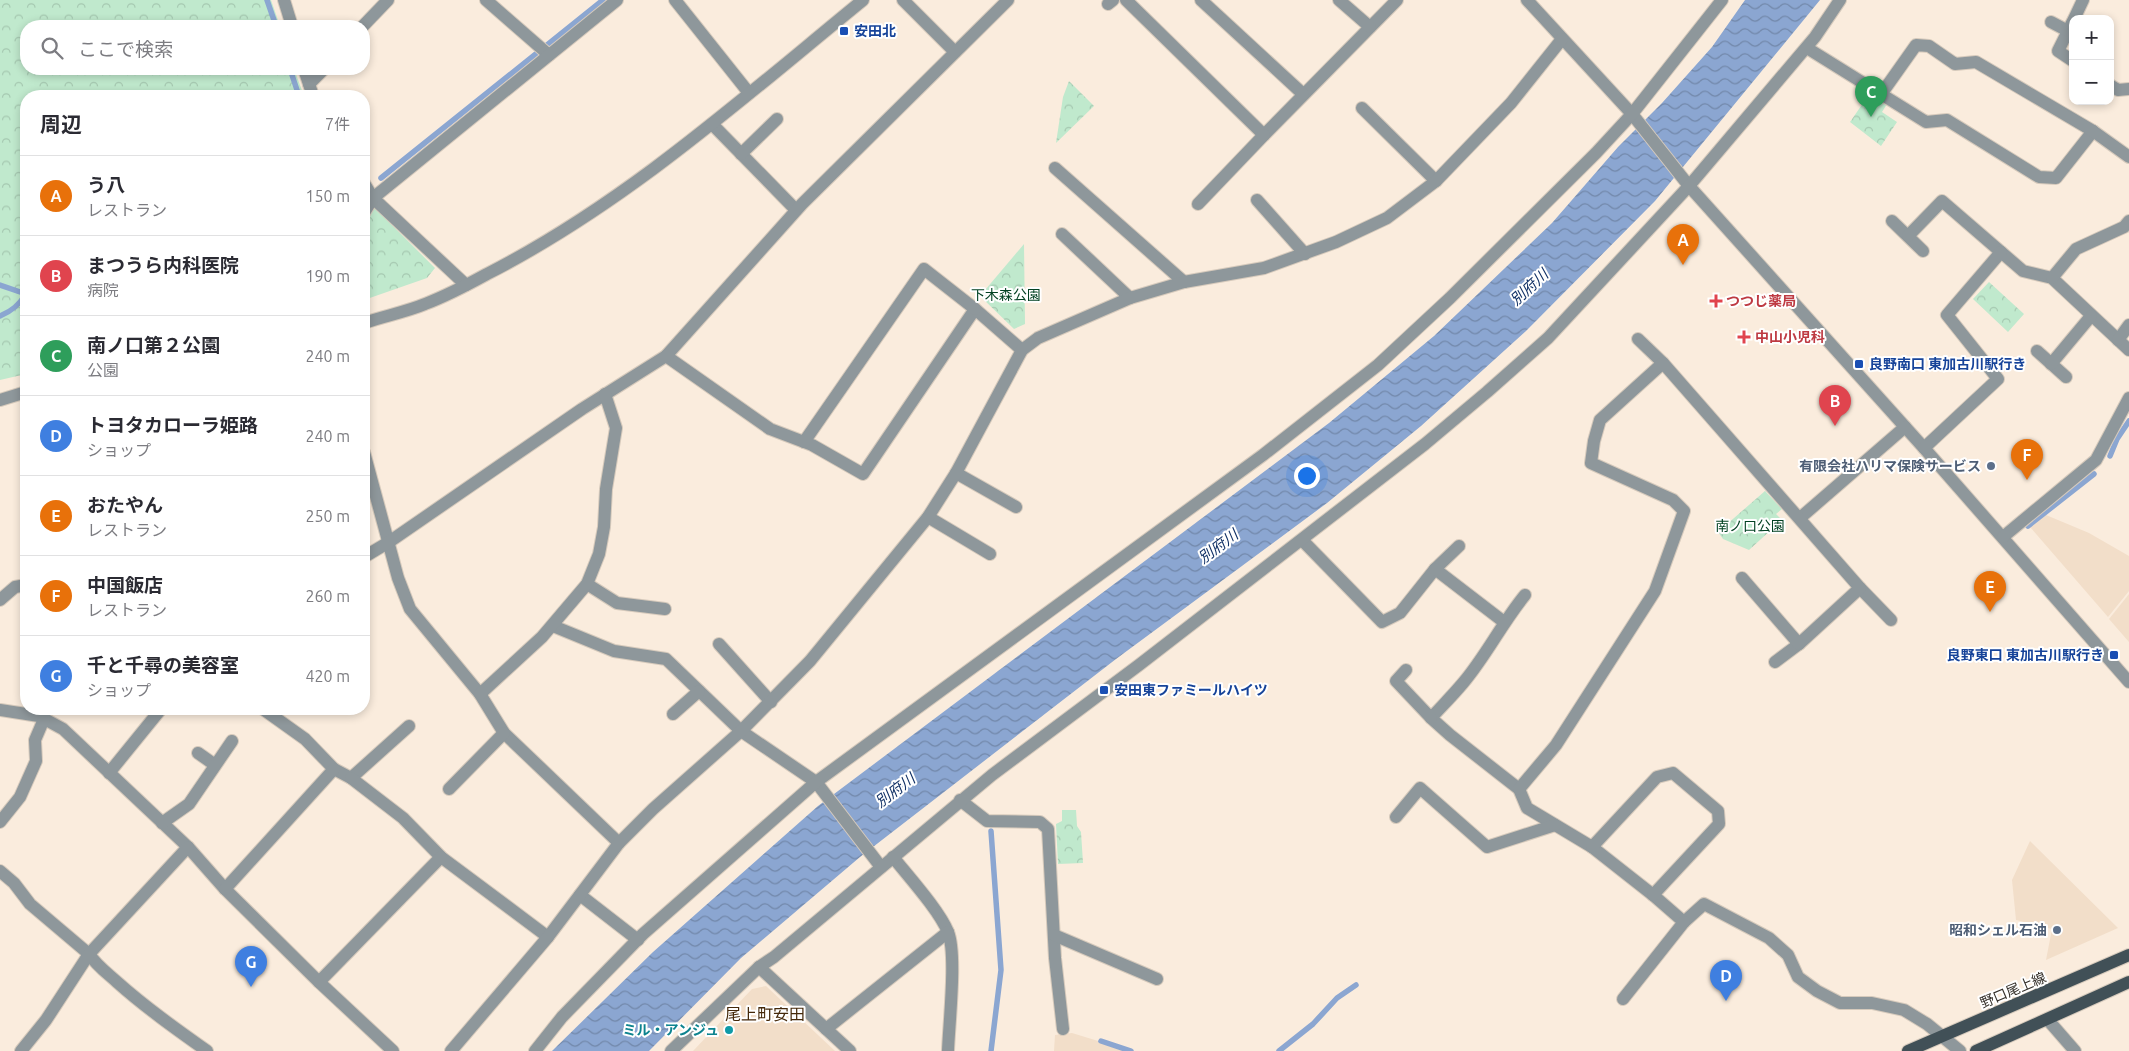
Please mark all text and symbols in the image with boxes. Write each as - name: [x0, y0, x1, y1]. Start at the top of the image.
- map controls: [2069, 15, 2114, 105]
- button: +: [2069, 15, 2114, 60]
- search box: [20, 20, 370, 75]
- place label: 安田北: [854, 23, 896, 39]
- marker: 安田北: [838, 25, 850, 37]
- icon: search: [38, 34, 66, 62]
- text: ここで検索: [78, 38, 173, 60]
- button: −: [2069, 60, 2114, 105]
- pin: C: [1855, 76, 1887, 117]
- text: 周辺: [40, 112, 82, 136]
- text: 7件: [325, 115, 350, 133]
- text: う八: [87, 174, 125, 196]
- text: A: [50, 187, 62, 205]
- text: 150 m: [305, 187, 350, 205]
- text: レストラン: [87, 201, 167, 219]
- pin: A: [1667, 224, 1699, 265]
- text: まつうら内科医院: [87, 254, 239, 276]
- water label: 別府川: [1507, 264, 1553, 309]
- text: B: [51, 267, 61, 285]
- text: 190 m: [305, 267, 350, 285]
- text: 病院: [87, 281, 119, 299]
- park label: 下木森公園: [971, 287, 1041, 303]
- place label: つつじ薬局: [1726, 293, 1796, 309]
- marker: つつじ薬局: [1710, 295, 1722, 307]
- place label: 中山小児科: [1755, 329, 1825, 345]
- marker: 中山小児科: [1737, 330, 1751, 344]
- text: 南ノ口第２公園: [87, 334, 220, 356]
- text: C: [51, 347, 61, 365]
- text: 240 m: [305, 347, 350, 365]
- place label: 良野南口 東加古川駅行き: [1869, 356, 2026, 372]
- marker: 良野南口 東加古川駅行き: [1853, 358, 1865, 370]
- text: 公園: [87, 361, 119, 379]
- pin: B: [1819, 385, 1851, 426]
- text: トヨタカローラ姫路: [87, 414, 258, 436]
- text: D: [50, 427, 62, 445]
- text: 240 m: [305, 427, 350, 445]
- pin: F: [2011, 439, 2043, 480]
- text: ショップ: [87, 441, 151, 459]
- place label: 有限会社ハリマ保険サービス: [1799, 458, 1981, 474]
- marker: 有限会社ハリマ保険サービス: [1985, 460, 1997, 472]
- your location: [1294, 463, 1320, 489]
- text: おたやん: [87, 494, 163, 516]
- text: E: [51, 507, 61, 525]
- text: 250 m: [305, 507, 350, 525]
- park label: 南ノ口公園: [1715, 518, 1785, 534]
- text: レストラン: [87, 521, 167, 539]
- water label: 別府川: [1195, 524, 1243, 566]
- pin: E: [1974, 571, 2006, 612]
- text: 中国飯店: [87, 574, 163, 596]
- text: F: [52, 587, 61, 605]
- text: 260 m: [305, 587, 350, 605]
- text: レストラン: [87, 601, 167, 619]
- place label: 良野東口 東加古川駅行き: [1947, 647, 2104, 663]
- marker: 良野東口 東加古川駅行き: [2108, 649, 2120, 661]
- text: 千と千尋の美容室: [87, 654, 239, 676]
- text: G: [50, 667, 62, 685]
- text: 420 m: [305, 667, 350, 685]
- text: ショップ: [87, 681, 151, 699]
- place label: 安田東ファミールハイツ: [1114, 682, 1268, 698]
- marker: 安田東ファミールハイツ: [1098, 684, 1110, 696]
- water label: 別府川: [872, 768, 920, 810]
- place label: 昭和シェル石油: [1949, 922, 2047, 938]
- marker: 昭和シェル石油: [2051, 924, 2063, 936]
- pin: G: [235, 946, 267, 987]
- pin: D: [1710, 960, 1742, 1001]
- street label: 野口尾上線: [1978, 969, 2048, 1011]
- district label: 尾上町安田: [725, 1005, 805, 1023]
- place label: ミル・アンジュ: [623, 1022, 719, 1038]
- marker: ミル・アンジュ: [723, 1024, 735, 1036]

